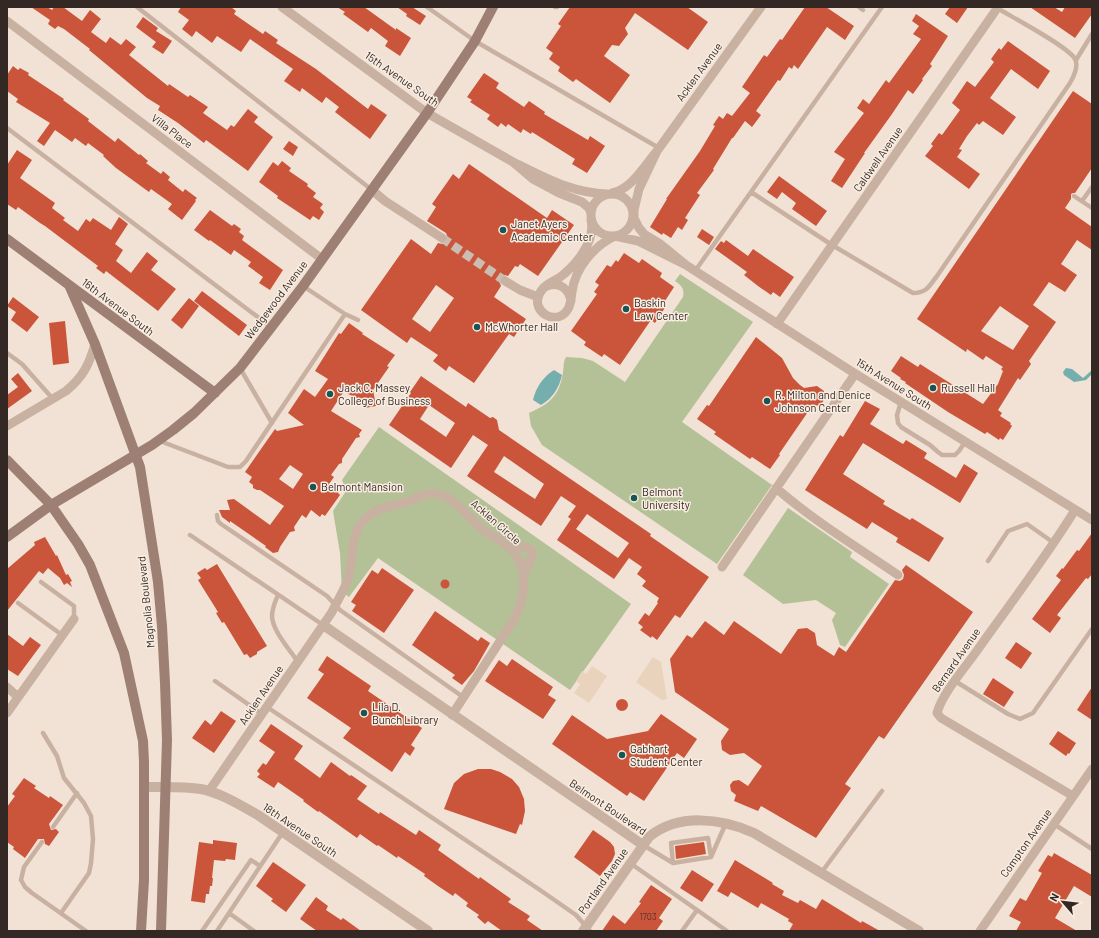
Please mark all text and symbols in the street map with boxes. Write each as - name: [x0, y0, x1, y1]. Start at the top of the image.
- street label: Acklen Avenue: [673, 40, 724, 104]
- street label: 15th Avenue South: [363, 48, 442, 109]
- street label: Villa Place: [149, 111, 196, 150]
- street label: Caldwell Avenue: [850, 124, 905, 194]
- place label: Janet Ayers Academic Center: [511, 217, 593, 243]
- marker: Janet Ayers Academic Center: [498, 225, 508, 235]
- street label: Wedgewood Avenue: [242, 258, 310, 342]
- street label: 16th Avenue South: [80, 275, 157, 338]
- place label: Baskin Law Center: [634, 296, 688, 322]
- marker: Baskin Law Center: [621, 304, 631, 314]
- place label: McWhorter Hall: [485, 320, 558, 333]
- marker: McWhorter Hall: [472, 322, 482, 332]
- street label: 15th Avenue South: [854, 355, 935, 412]
- place label: Jack C. Massey College of Business: [338, 381, 430, 407]
- place label: Russell Hall: [941, 381, 995, 394]
- marker: Russell Hall: [928, 383, 938, 393]
- place label: R. Milton and Denice Johnson Center: [775, 388, 871, 414]
- marker: Jack C. Massey College of Business: [325, 389, 335, 399]
- marker: R. Milton and Denice Johnson Center: [762, 396, 772, 406]
- place label: Belmont Mansion: [321, 480, 403, 493]
- marker: Belmont Mansion: [308, 482, 318, 492]
- place label: Belmont University: [642, 485, 690, 511]
- marker: Belmont University: [629, 493, 639, 503]
- street label: Acklen Circle: [469, 496, 524, 547]
- street label: Magnolia Boulevard: [134, 556, 157, 649]
- street label: Bernard Avenue: [929, 625, 983, 694]
- street label: Acklen Avenue: [236, 662, 285, 727]
- place label: Lila D. Bunch Library: [372, 700, 438, 726]
- marker: Lila D. Bunch Library: [359, 708, 369, 718]
- place label: Gabhart Student Center: [630, 742, 703, 768]
- marker: Gabhart Student Center: [617, 750, 627, 760]
- street label: Belmont Boulevard: [567, 776, 649, 837]
- street label: 18th Avenue South: [261, 800, 340, 859]
- street label: Compton Avenue: [997, 806, 1054, 880]
- street label: Portland Avenue: [575, 845, 630, 916]
- north arrow: [1043, 882, 1083, 922]
- text: N: [1046, 891, 1061, 903]
- house number: 1703: [639, 911, 657, 922]

